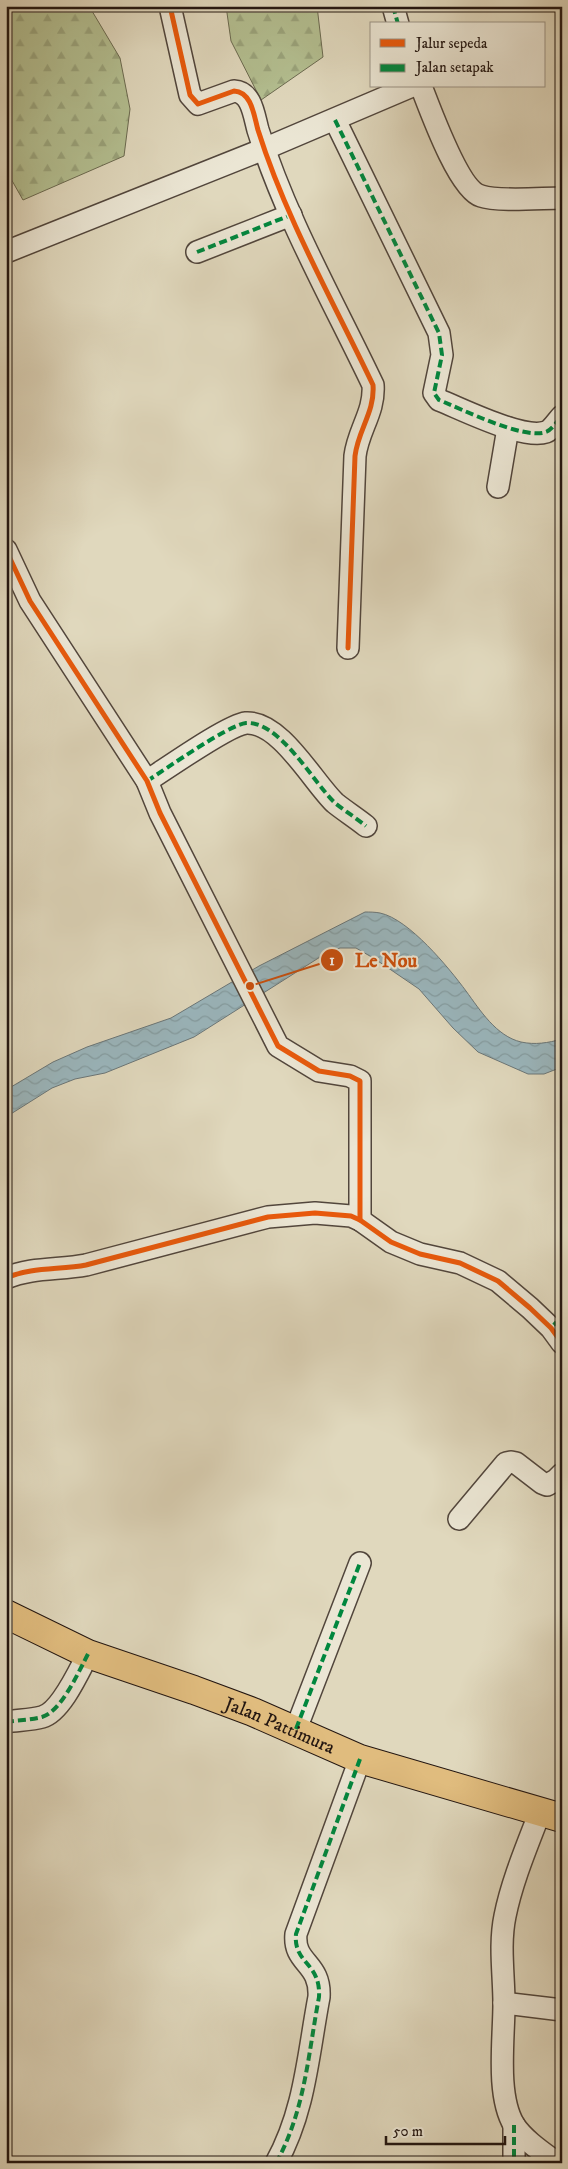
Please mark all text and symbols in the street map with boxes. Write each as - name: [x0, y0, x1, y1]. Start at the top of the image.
- legend: [370, 22, 546, 88]
- text: Jalur sepeda: [414, 34, 488, 53]
- text: Jalan setapak: [414, 58, 494, 77]
- callout: Le Nou: [319, 942, 427, 977]
- text: Le Nou: [355, 949, 418, 974]
- text: 1: [329, 951, 335, 970]
- street label: Jalan Pattimura: [219, 1692, 338, 1760]
- scale bar: [386, 2114, 504, 2146]
- text: 50 m: [393, 2122, 423, 2141]

